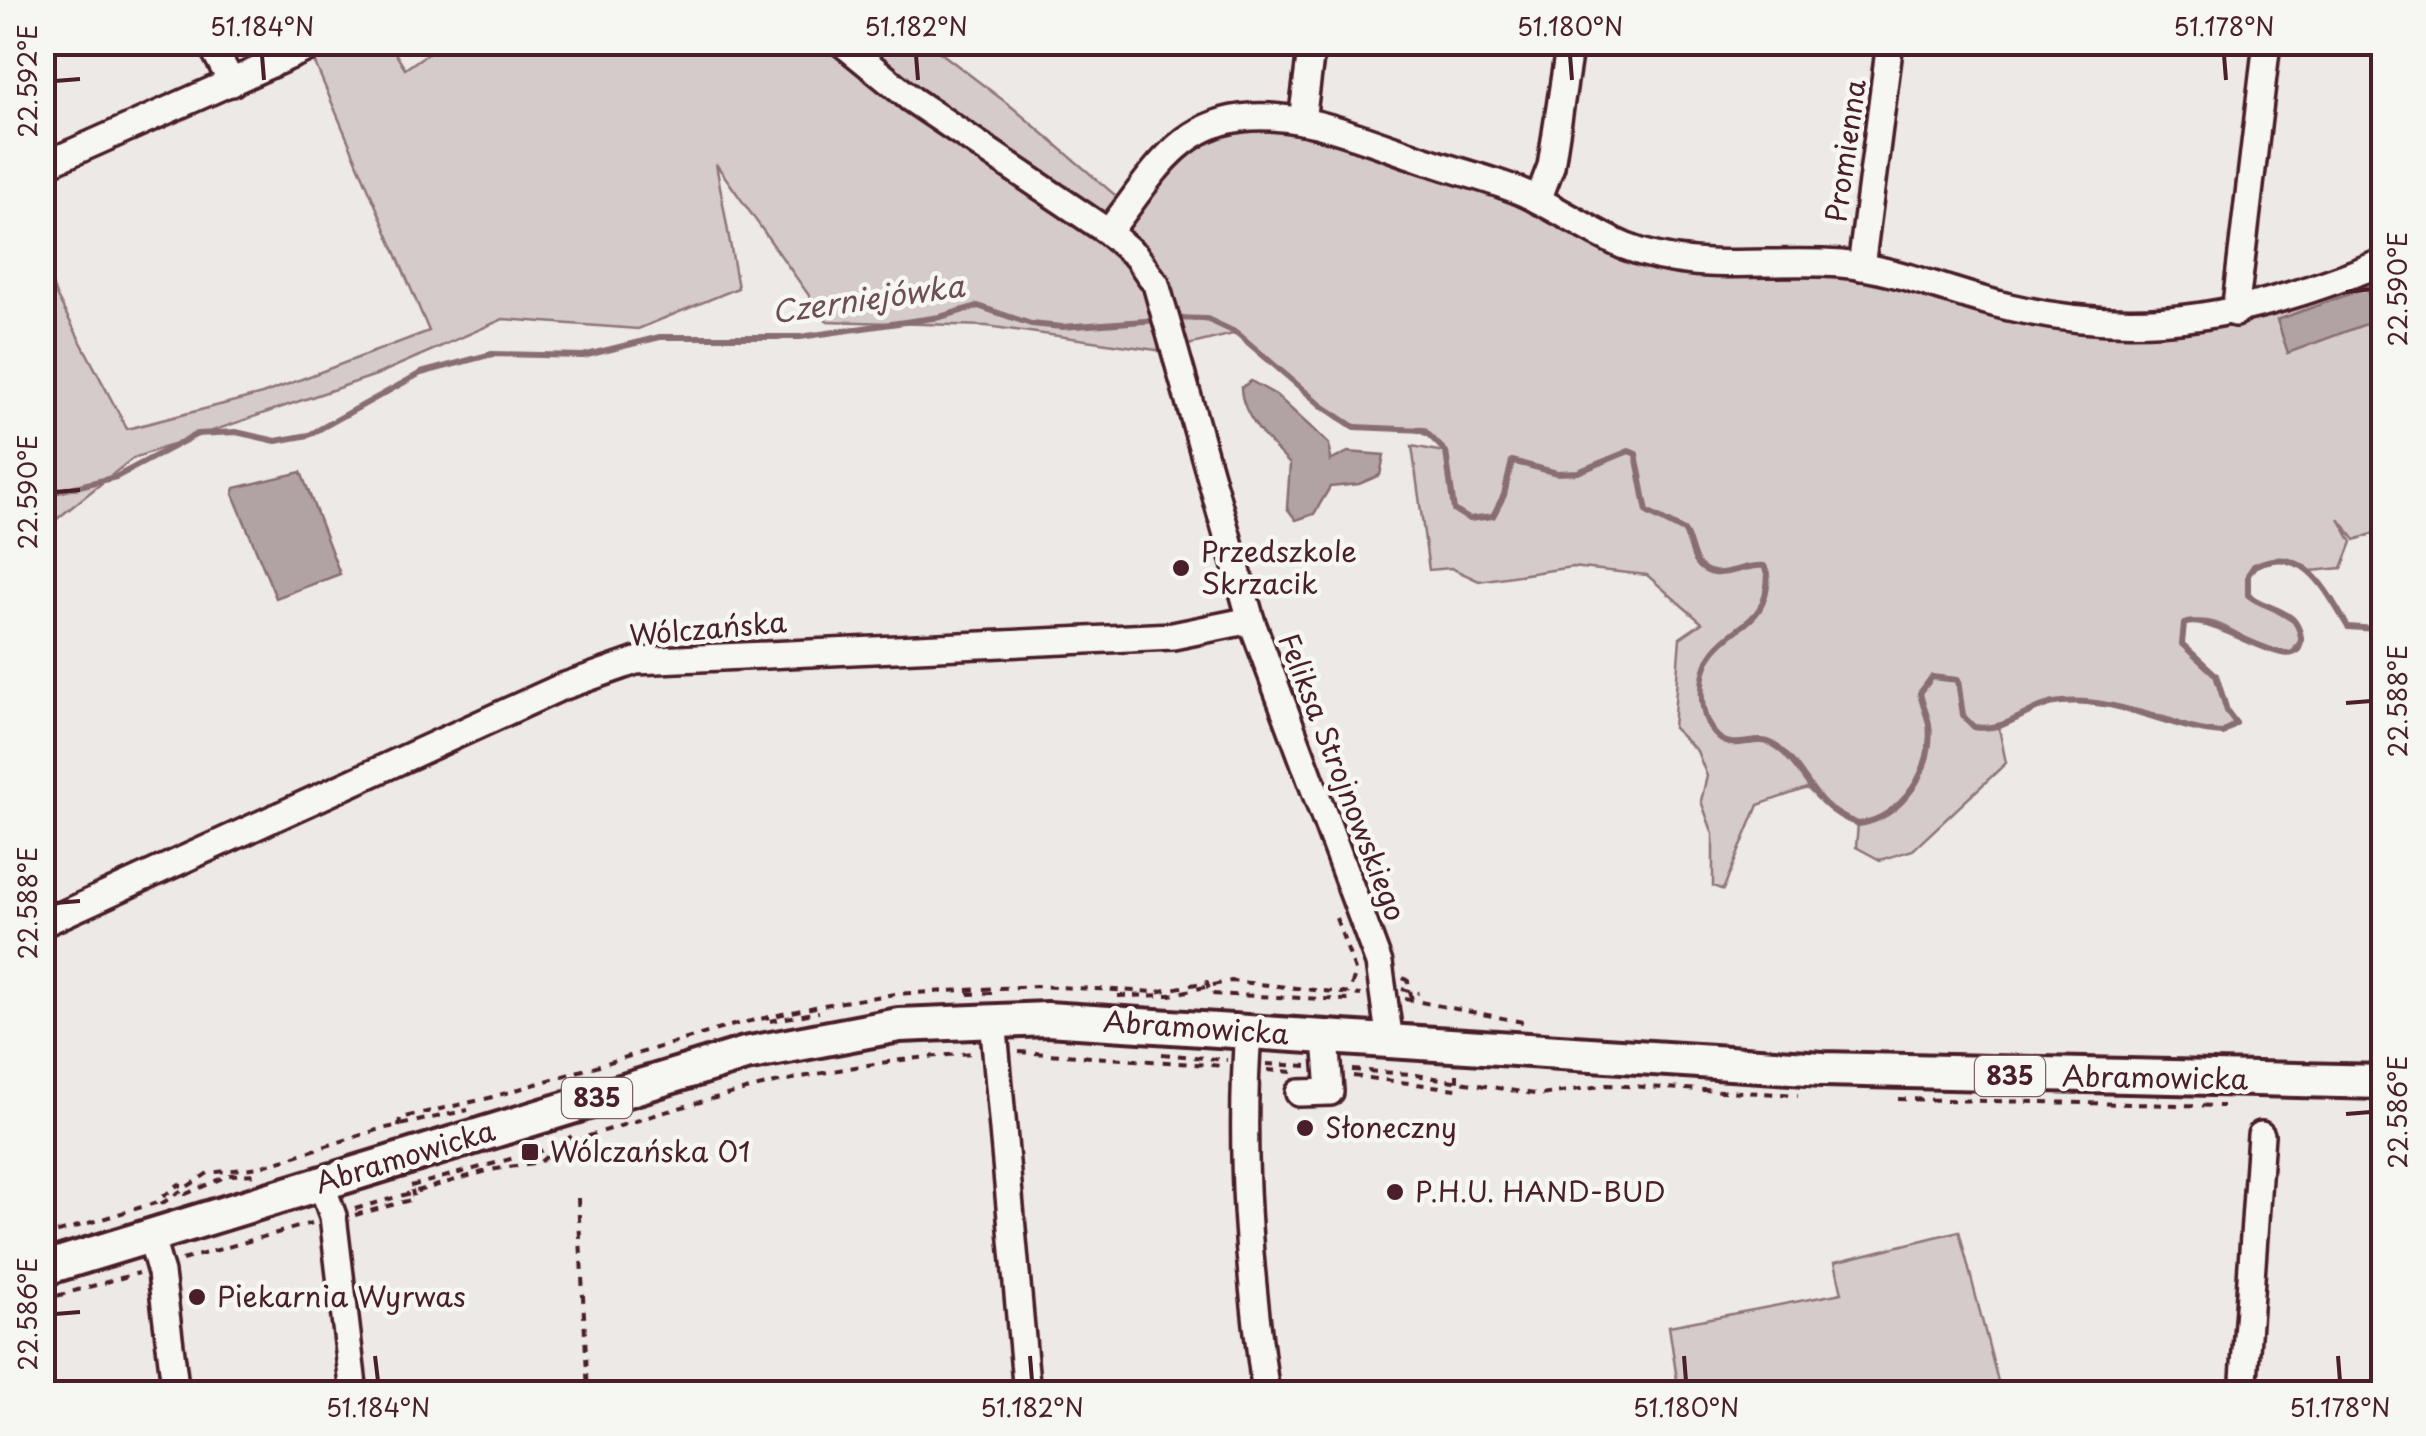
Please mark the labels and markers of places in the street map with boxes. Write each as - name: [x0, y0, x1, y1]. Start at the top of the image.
- place label: Przedszkole Skrzacik: [1201, 529, 1357, 604]
- marker: Przedszkole Skrzacik: [1170, 557, 1192, 579]
- place label: Słoneczny: [1325, 1105, 1457, 1148]
- marker: Słoneczny: [1294, 1117, 1316, 1139]
- place label: Wólczańska 01: [550, 1129, 751, 1172]
- marker: Wólczańska 01: [519, 1141, 541, 1163]
- place label: P.H.U. HAND-BUD: [1415, 1169, 1666, 1212]
- marker: P.H.U. HAND-BUD: [1384, 1181, 1406, 1203]
- place label: Piekarnia Wyrwas: [217, 1274, 466, 1317]
- marker: Piekarnia Wyrwas: [186, 1286, 208, 1308]

